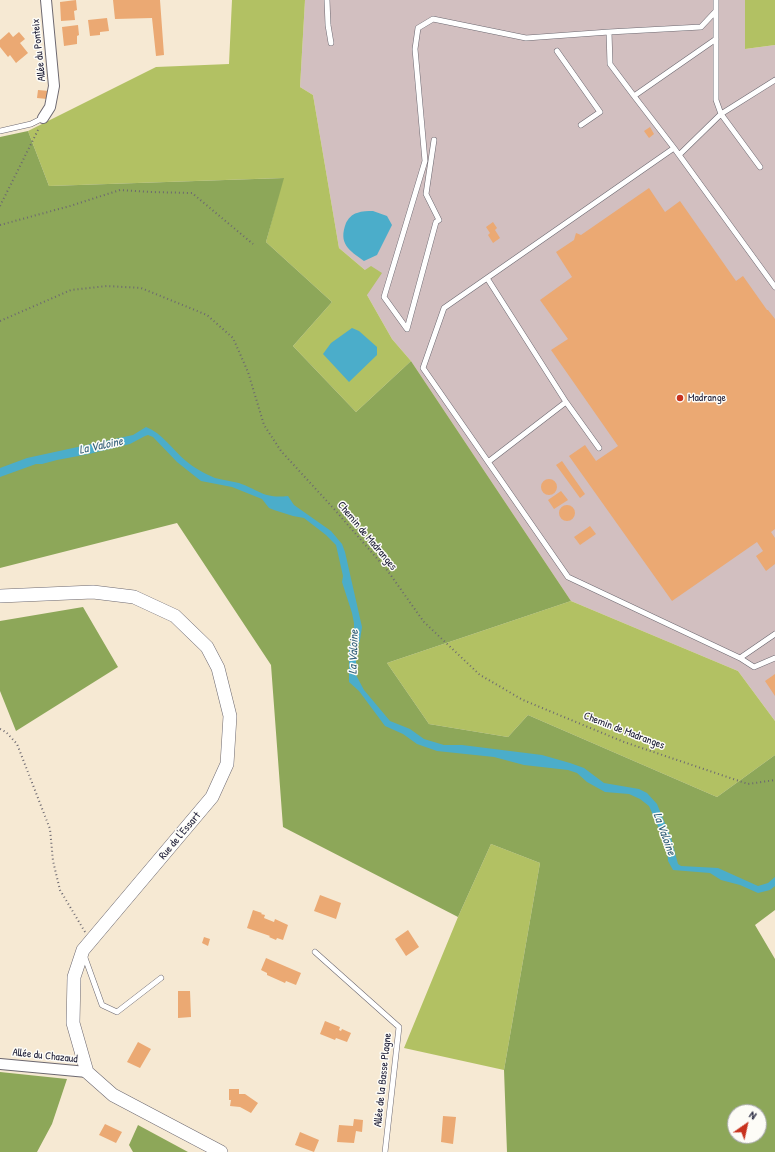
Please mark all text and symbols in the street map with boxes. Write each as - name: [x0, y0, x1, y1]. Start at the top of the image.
- street label: Allée du Ponteix: [29, 18, 49, 82]
- place label: Madrange: [688, 391, 726, 405]
- marker: Madrange: [675, 393, 685, 403]
- water label: La Valoine: [78, 434, 124, 458]
- street label: Chemin de Madranges: [334, 499, 400, 573]
- water label: La Valoine: [346, 630, 362, 674]
- street label: Chemin de Madranges: [582, 709, 666, 753]
- street label: Rue de l'Essart: [156, 810, 204, 862]
- water label: La Valoine: [650, 811, 678, 857]
- street label: Allée de la Basse Plagne: [372, 1032, 394, 1128]
- street label: Allée du Chazaud: [12, 1046, 78, 1066]
- north arrow: [727, 1104, 767, 1144]
- text: N: [747, 1107, 759, 1122]

